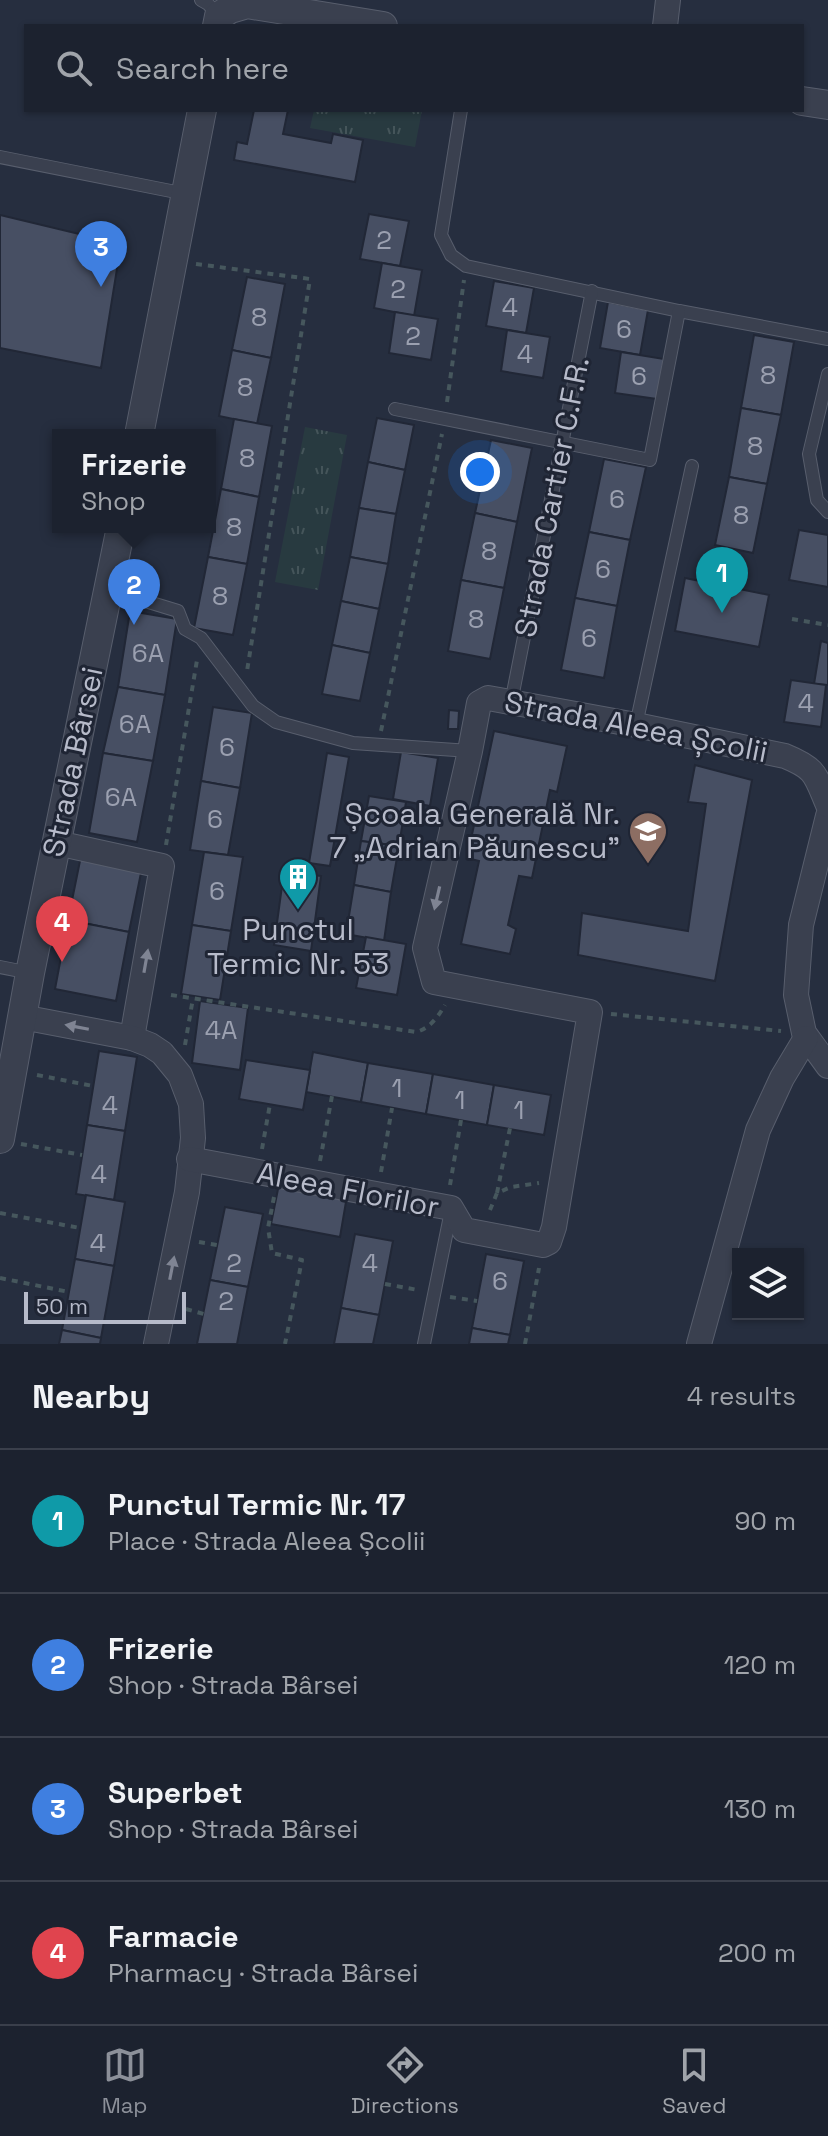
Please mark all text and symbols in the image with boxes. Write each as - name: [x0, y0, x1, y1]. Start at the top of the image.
- search box: [24, 24, 804, 112]
- icon: search: [52, 46, 96, 90]
- text: Search here: [116, 49, 289, 88]
- pin: 3: [75, 221, 127, 287]
- house number: 2: [376, 223, 392, 257]
- house number: 2: [390, 272, 406, 306]
- house number: 4: [502, 290, 518, 324]
- house number: 8: [251, 300, 267, 334]
- house number: 6: [616, 312, 632, 346]
- house number: 2: [405, 319, 421, 353]
- house number: 4: [517, 337, 533, 371]
- street label: Strada Cartier C.F.R.: [505, 353, 598, 640]
- house number: 8: [760, 358, 776, 392]
- house number: 6: [631, 359, 647, 393]
- house number: 8: [237, 370, 253, 404]
- popup: [52, 429, 216, 533]
- house number: 8: [747, 429, 763, 463]
- house number: 8: [239, 441, 255, 475]
- text: Frizerie: [81, 445, 187, 484]
- your location: [460, 452, 500, 492]
- house number: 6: [609, 482, 625, 516]
- text: Shop: [81, 484, 146, 518]
- house number: 8: [733, 498, 749, 532]
- house number: 8: [226, 510, 242, 544]
- house number: 8: [481, 534, 497, 568]
- pin: 1: [696, 547, 748, 613]
- house number: 6: [595, 552, 611, 586]
- pin: 2: [108, 559, 160, 625]
- house number: 8: [212, 579, 228, 613]
- house number: 8: [468, 602, 484, 636]
- house number: 6: [581, 621, 597, 655]
- house number: 6A: [132, 636, 164, 670]
- street label: Strada Bârsei: [33, 663, 112, 860]
- street label: Strada Aleea Școlii: [501, 682, 771, 771]
- house number: 4: [798, 686, 814, 720]
- house number: 6A: [119, 707, 151, 741]
- house number: 6: [219, 730, 235, 764]
- house number: 6A: [105, 780, 137, 814]
- place label: Școala Generală Nr. 7 „Adrian Păunescu": [329, 794, 620, 867]
- house number: 6: [207, 802, 223, 836]
- school or university icon: Școala Generală Nr. 7 „Adrian Păunescu": [627, 810, 669, 865]
- building icon: Punctul Termic Nr. 53: [277, 856, 319, 911]
- house number: 6: [209, 874, 225, 908]
- one-way arrow: [430, 886, 443, 911]
- pin: 4: [36, 896, 88, 962]
- place label: Punctul Termic Nr. 53: [207, 910, 389, 983]
- one-way arrow: [140, 948, 153, 973]
- house number: 4A: [205, 1013, 237, 1047]
- one-way arrow: [65, 1021, 90, 1033]
- house number: 1: [392, 1071, 402, 1105]
- house number: 1: [455, 1083, 465, 1117]
- house number: 4: [102, 1088, 118, 1122]
- house number: 1: [514, 1093, 524, 1127]
- street label: Aleea Florilor: [254, 1153, 442, 1226]
- house number: 4: [91, 1157, 107, 1191]
- house number: 4: [90, 1226, 106, 1260]
- house number: 2: [226, 1246, 242, 1280]
- house number: 4: [362, 1246, 378, 1280]
- map controls: [732, 1248, 804, 1320]
- button: layers: [732, 1248, 804, 1320]
- one-way arrow: [166, 1255, 178, 1280]
- house number: 6: [492, 1264, 508, 1298]
- house number: 2: [218, 1284, 234, 1318]
- scale bar: [24, 1288, 186, 1324]
- text: 50 m: [36, 1292, 88, 1320]
- text: Nearby: [32, 1375, 150, 1418]
- text: 4 results: [687, 1379, 796, 1413]
- text: Punctul Termic Nr. 17: [108, 1485, 405, 1524]
- text: 1: [52, 1504, 64, 1538]
- text: 90 m: [734, 1504, 796, 1538]
- text: Place · Strada Aleea Școlii: [108, 1524, 425, 1558]
- text: Frizerie: [108, 1629, 214, 1668]
- text: 2: [50, 1648, 66, 1682]
- text: 120 m: [724, 1648, 796, 1682]
- text: Shop · Strada Bârsei: [108, 1668, 358, 1702]
- text: Superbet: [108, 1773, 243, 1812]
- text: 3: [50, 1792, 66, 1826]
- text: 130 m: [724, 1792, 796, 1826]
- text: Shop · Strada Bârsei: [108, 1812, 358, 1846]
- text: Farmacie: [108, 1917, 239, 1956]
- text: 4: [50, 1936, 66, 1970]
- text: 200 m: [718, 1936, 796, 1970]
- text: Pharmacy · Strada Bârsei: [108, 1956, 418, 1990]
- tab: Map: [102, 2043, 148, 2119]
- tab: Directions: [351, 2043, 459, 2119]
- tab: Saved: [662, 2043, 726, 2119]

